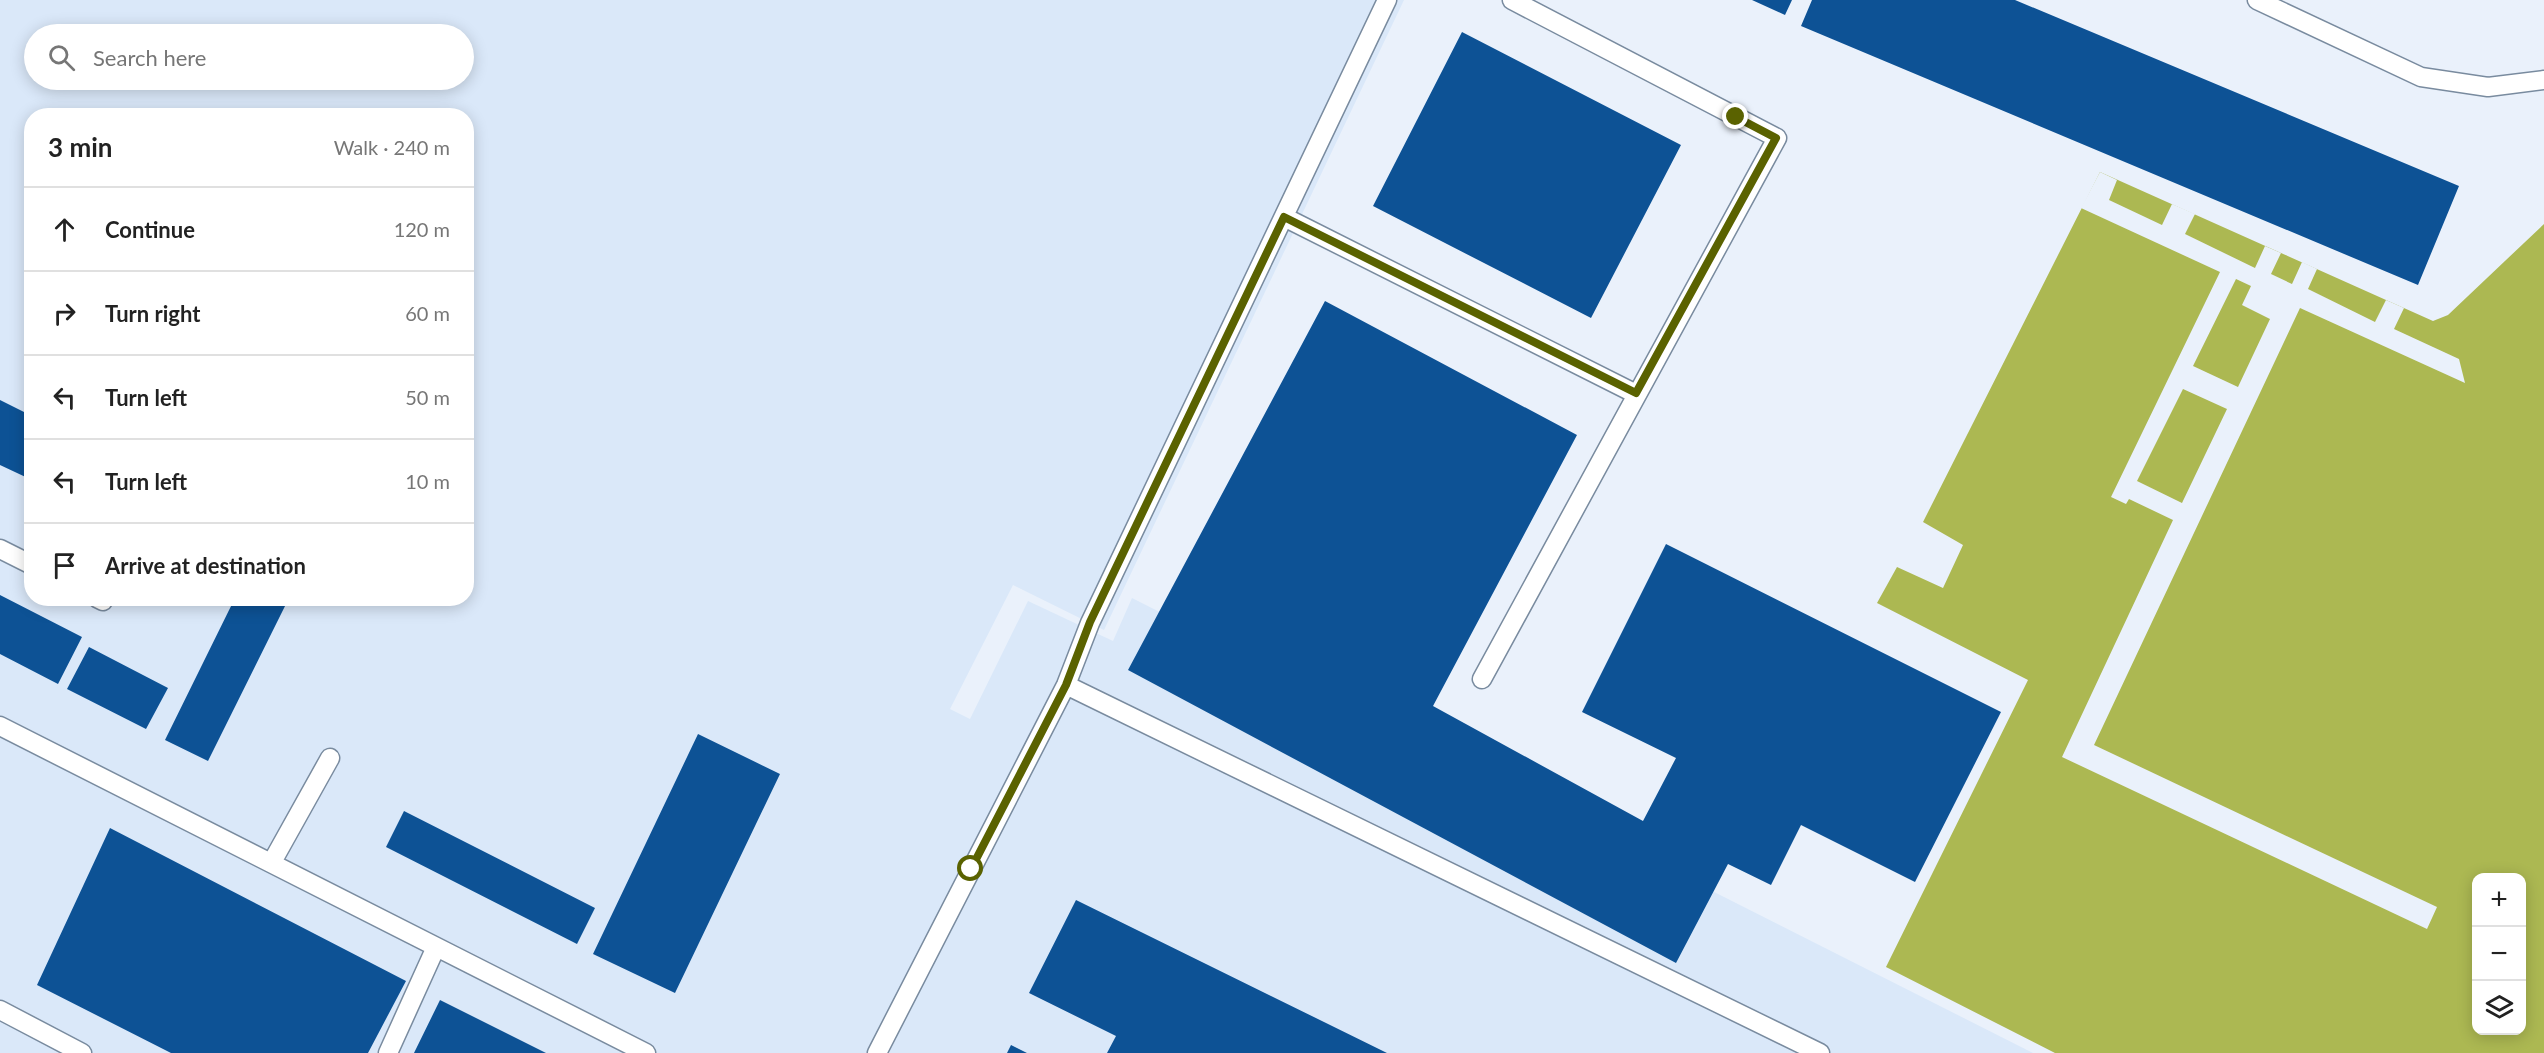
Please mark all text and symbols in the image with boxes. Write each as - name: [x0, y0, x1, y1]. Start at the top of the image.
- search box: [24, 24, 474, 90]
- icon: search: [45, 41, 78, 74]
- text: Search here: [93, 44, 206, 71]
- route end: [1722, 103, 1748, 129]
- text: 3 min: [48, 131, 112, 163]
- text: Walk · 240 m: [334, 135, 450, 159]
- icon: ahead: [48, 213, 81, 246]
- text: Continue: [105, 216, 195, 243]
- text: 120 m: [394, 217, 450, 241]
- icon: right: [48, 297, 81, 330]
- text: Turn right: [105, 300, 200, 327]
- text: 60 m: [405, 301, 450, 325]
- icon: left: [48, 381, 81, 414]
- text: Turn left: [105, 384, 187, 411]
- text: 50 m: [405, 385, 450, 409]
- icon: left: [48, 465, 81, 498]
- text: Turn left: [105, 468, 187, 495]
- text: 10 m: [405, 469, 450, 493]
- icon: arrive: [48, 549, 81, 582]
- text: Arrive at destination: [105, 552, 306, 579]
- route start: [957, 855, 983, 881]
- map controls: [2472, 873, 2526, 1035]
- button: +: [2472, 873, 2526, 927]
- button: −: [2472, 927, 2526, 981]
- button: layers: [2472, 981, 2526, 1035]

